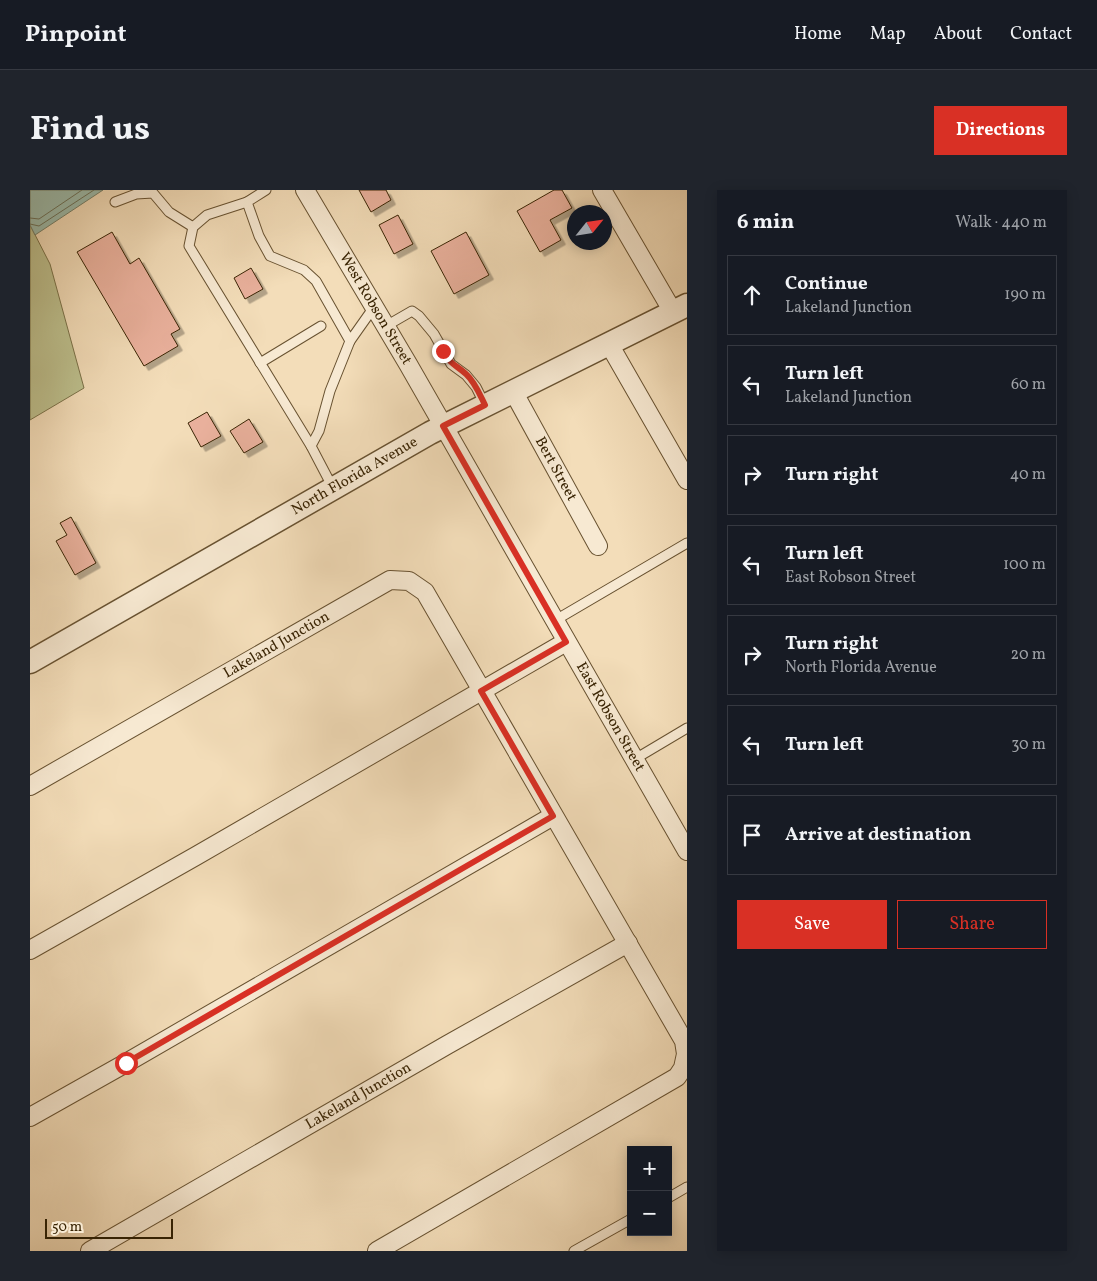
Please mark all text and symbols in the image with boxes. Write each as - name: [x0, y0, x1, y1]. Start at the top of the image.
- text: Pinpoint: [25, 18, 127, 52]
- text: Home: [794, 22, 842, 47]
- text: Map: [870, 22, 906, 47]
- text: About: [934, 22, 982, 47]
- text: Contact: [1010, 22, 1072, 47]
- text: Find us: [30, 106, 150, 154]
- button: Directions: [934, 106, 1067, 155]
- north arrow: [567, 205, 612, 250]
- text: 6 min: [737, 208, 794, 237]
- text: Walk · 440 m: [955, 212, 1047, 234]
- street label: West Robson Street: [334, 249, 417, 369]
- text: Continue: [785, 271, 868, 297]
- icon: ahead: [738, 281, 766, 309]
- text: 190 m: [1004, 284, 1046, 306]
- text: Lakeland Junction: [785, 297, 912, 319]
- route end: [432, 340, 455, 363]
- text: Turn left: [785, 361, 864, 387]
- icon: left: [738, 371, 766, 399]
- text: 60 m: [1011, 374, 1046, 396]
- text: Lakeland Junction: [785, 387, 912, 409]
- street label: North Florida Avenue: [288, 432, 422, 521]
- street label: Bert Street: [530, 433, 582, 505]
- icon: right: [738, 461, 766, 489]
- text: Turn right: [785, 462, 878, 488]
- text: 40 m: [1010, 464, 1046, 486]
- text: Turn left: [785, 541, 864, 567]
- icon: left: [738, 551, 766, 579]
- text: 100 m: [1003, 554, 1046, 576]
- text: East Robson Street: [785, 567, 916, 589]
- street label: Lakeland Junction: [220, 606, 333, 684]
- text: Turn right: [785, 631, 878, 657]
- icon: right: [738, 641, 766, 669]
- text: 20 m: [1011, 644, 1046, 666]
- text: North Florida Avenue: [785, 657, 937, 679]
- street label: East Robson Street: [571, 658, 650, 776]
- icon: left: [738, 731, 766, 759]
- text: Turn left: [785, 732, 864, 758]
- text: 30 m: [1011, 734, 1046, 756]
- icon: arrive: [738, 821, 766, 849]
- text: Arrive at destination: [785, 822, 971, 848]
- button: Save: [737, 900, 887, 949]
- button: Share: [897, 900, 1047, 949]
- route start: [115, 1052, 138, 1075]
- street label: Lakeland Junction: [302, 1057, 415, 1135]
- map controls: [627, 1146, 672, 1236]
- button: +: [627, 1146, 672, 1191]
- button: −: [627, 1191, 672, 1236]
- scale bar: [45, 1216, 172, 1239]
- text: 50 m: [52, 1218, 82, 1237]

